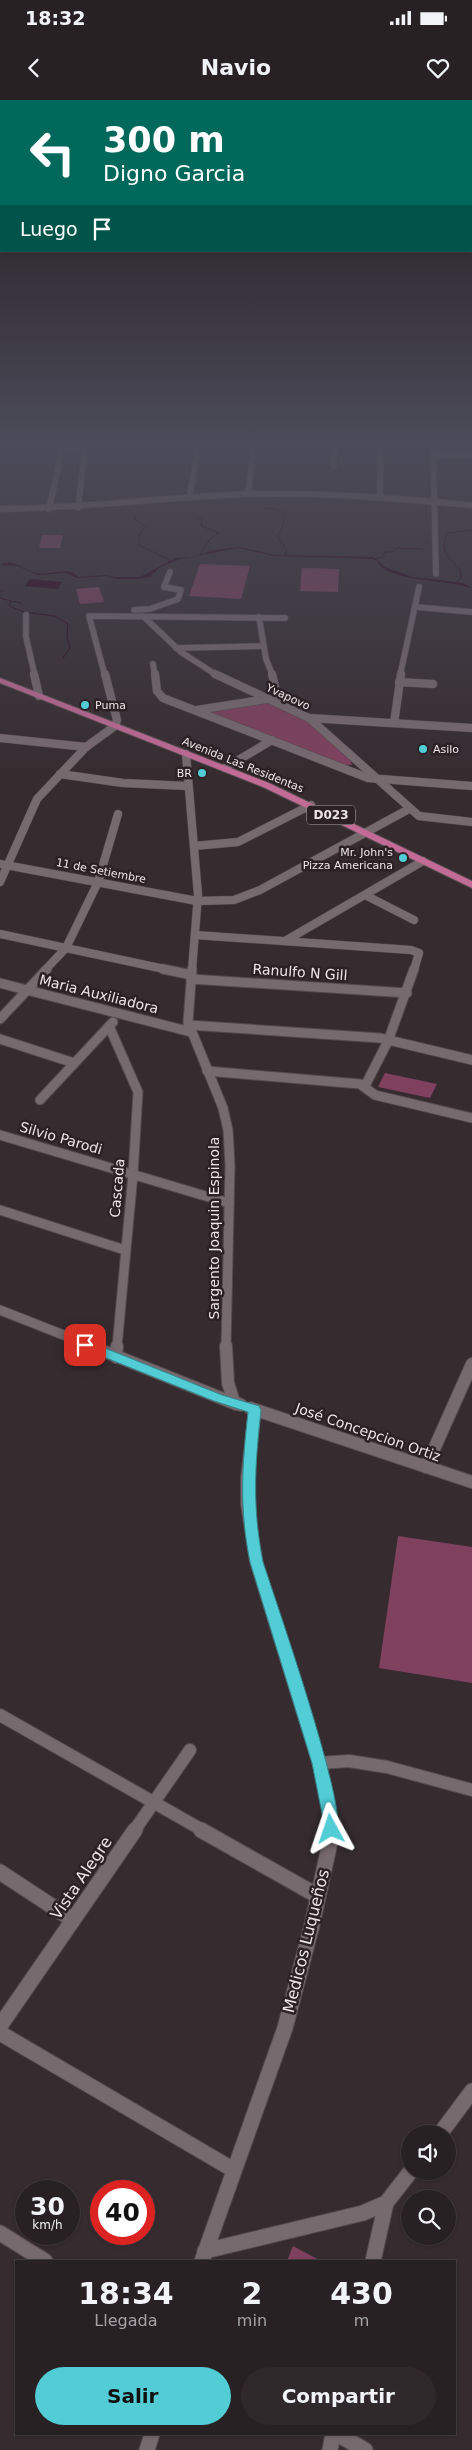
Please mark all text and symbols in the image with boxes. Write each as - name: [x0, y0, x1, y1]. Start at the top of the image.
- text: 18:32: [25, 7, 85, 29]
- icon: back: [20, 54, 48, 82]
- icon: heart: [424, 54, 452, 82]
- text: Navio: [201, 55, 271, 80]
- icon: left: [20, 120, 85, 185]
- text: 300 m: [103, 120, 225, 160]
- text: Digno Garcia: [103, 161, 245, 186]
- icon: arrive: [88, 215, 116, 243]
- text: Luego: [20, 218, 78, 240]
- street label: Yvapovo: [263, 681, 312, 713]
- marker: Puma: [79, 699, 91, 711]
- place label: Puma: [95, 699, 126, 712]
- street label: Avenida Las Residentas: [180, 735, 306, 795]
- marker: Asilo: [417, 743, 429, 755]
- place label: Asilo: [433, 743, 459, 756]
- place label: BR: [177, 767, 192, 780]
- marker: BR: [196, 767, 208, 779]
- road number: D023: [307, 806, 355, 824]
- place label: Mr. John's Pizza Americana: [303, 846, 393, 872]
- marker: Mr. John's Pizza Americana: [397, 852, 409, 864]
- street label: 11 de Setiembre: [55, 856, 147, 886]
- street label: Ranulfo N Gill: [252, 961, 348, 983]
- street label: Maria Auxiliadora: [38, 971, 160, 1017]
- street label: Silvio Parodi: [18, 1119, 104, 1157]
- street label: Sargento Joaquin Espinola: [206, 1137, 222, 1319]
- street label: Cascada: [106, 1158, 128, 1218]
- pin: [64, 1324, 106, 1366]
- icon: arrive: [71, 1331, 99, 1359]
- street label: José Concepcion Ortiz: [292, 1399, 443, 1464]
- position arrow: [304, 1802, 356, 1854]
- street label: Vista Alegre: [46, 1833, 116, 1923]
- street label: Medicos Luqueños: [279, 1867, 333, 2015]
- map controls: [401, 2125, 456, 2245]
- button: sound: [401, 2125, 456, 2180]
- speed limit sign: 40: [90, 2180, 155, 2245]
- button: search: [401, 2190, 456, 2245]
- text: 30: [30, 2192, 65, 2221]
- text: km/h: [32, 2218, 63, 2232]
- text: 18:34: [78, 2276, 174, 2311]
- text: 2: [241, 2276, 262, 2311]
- text: 430: [330, 2276, 393, 2311]
- text: Llegada: [94, 2311, 157, 2330]
- text: min: [237, 2311, 267, 2330]
- text: m: [354, 2311, 369, 2330]
- button: Salir: [35, 2367, 231, 2425]
- button: Compartir: [241, 2367, 436, 2425]

